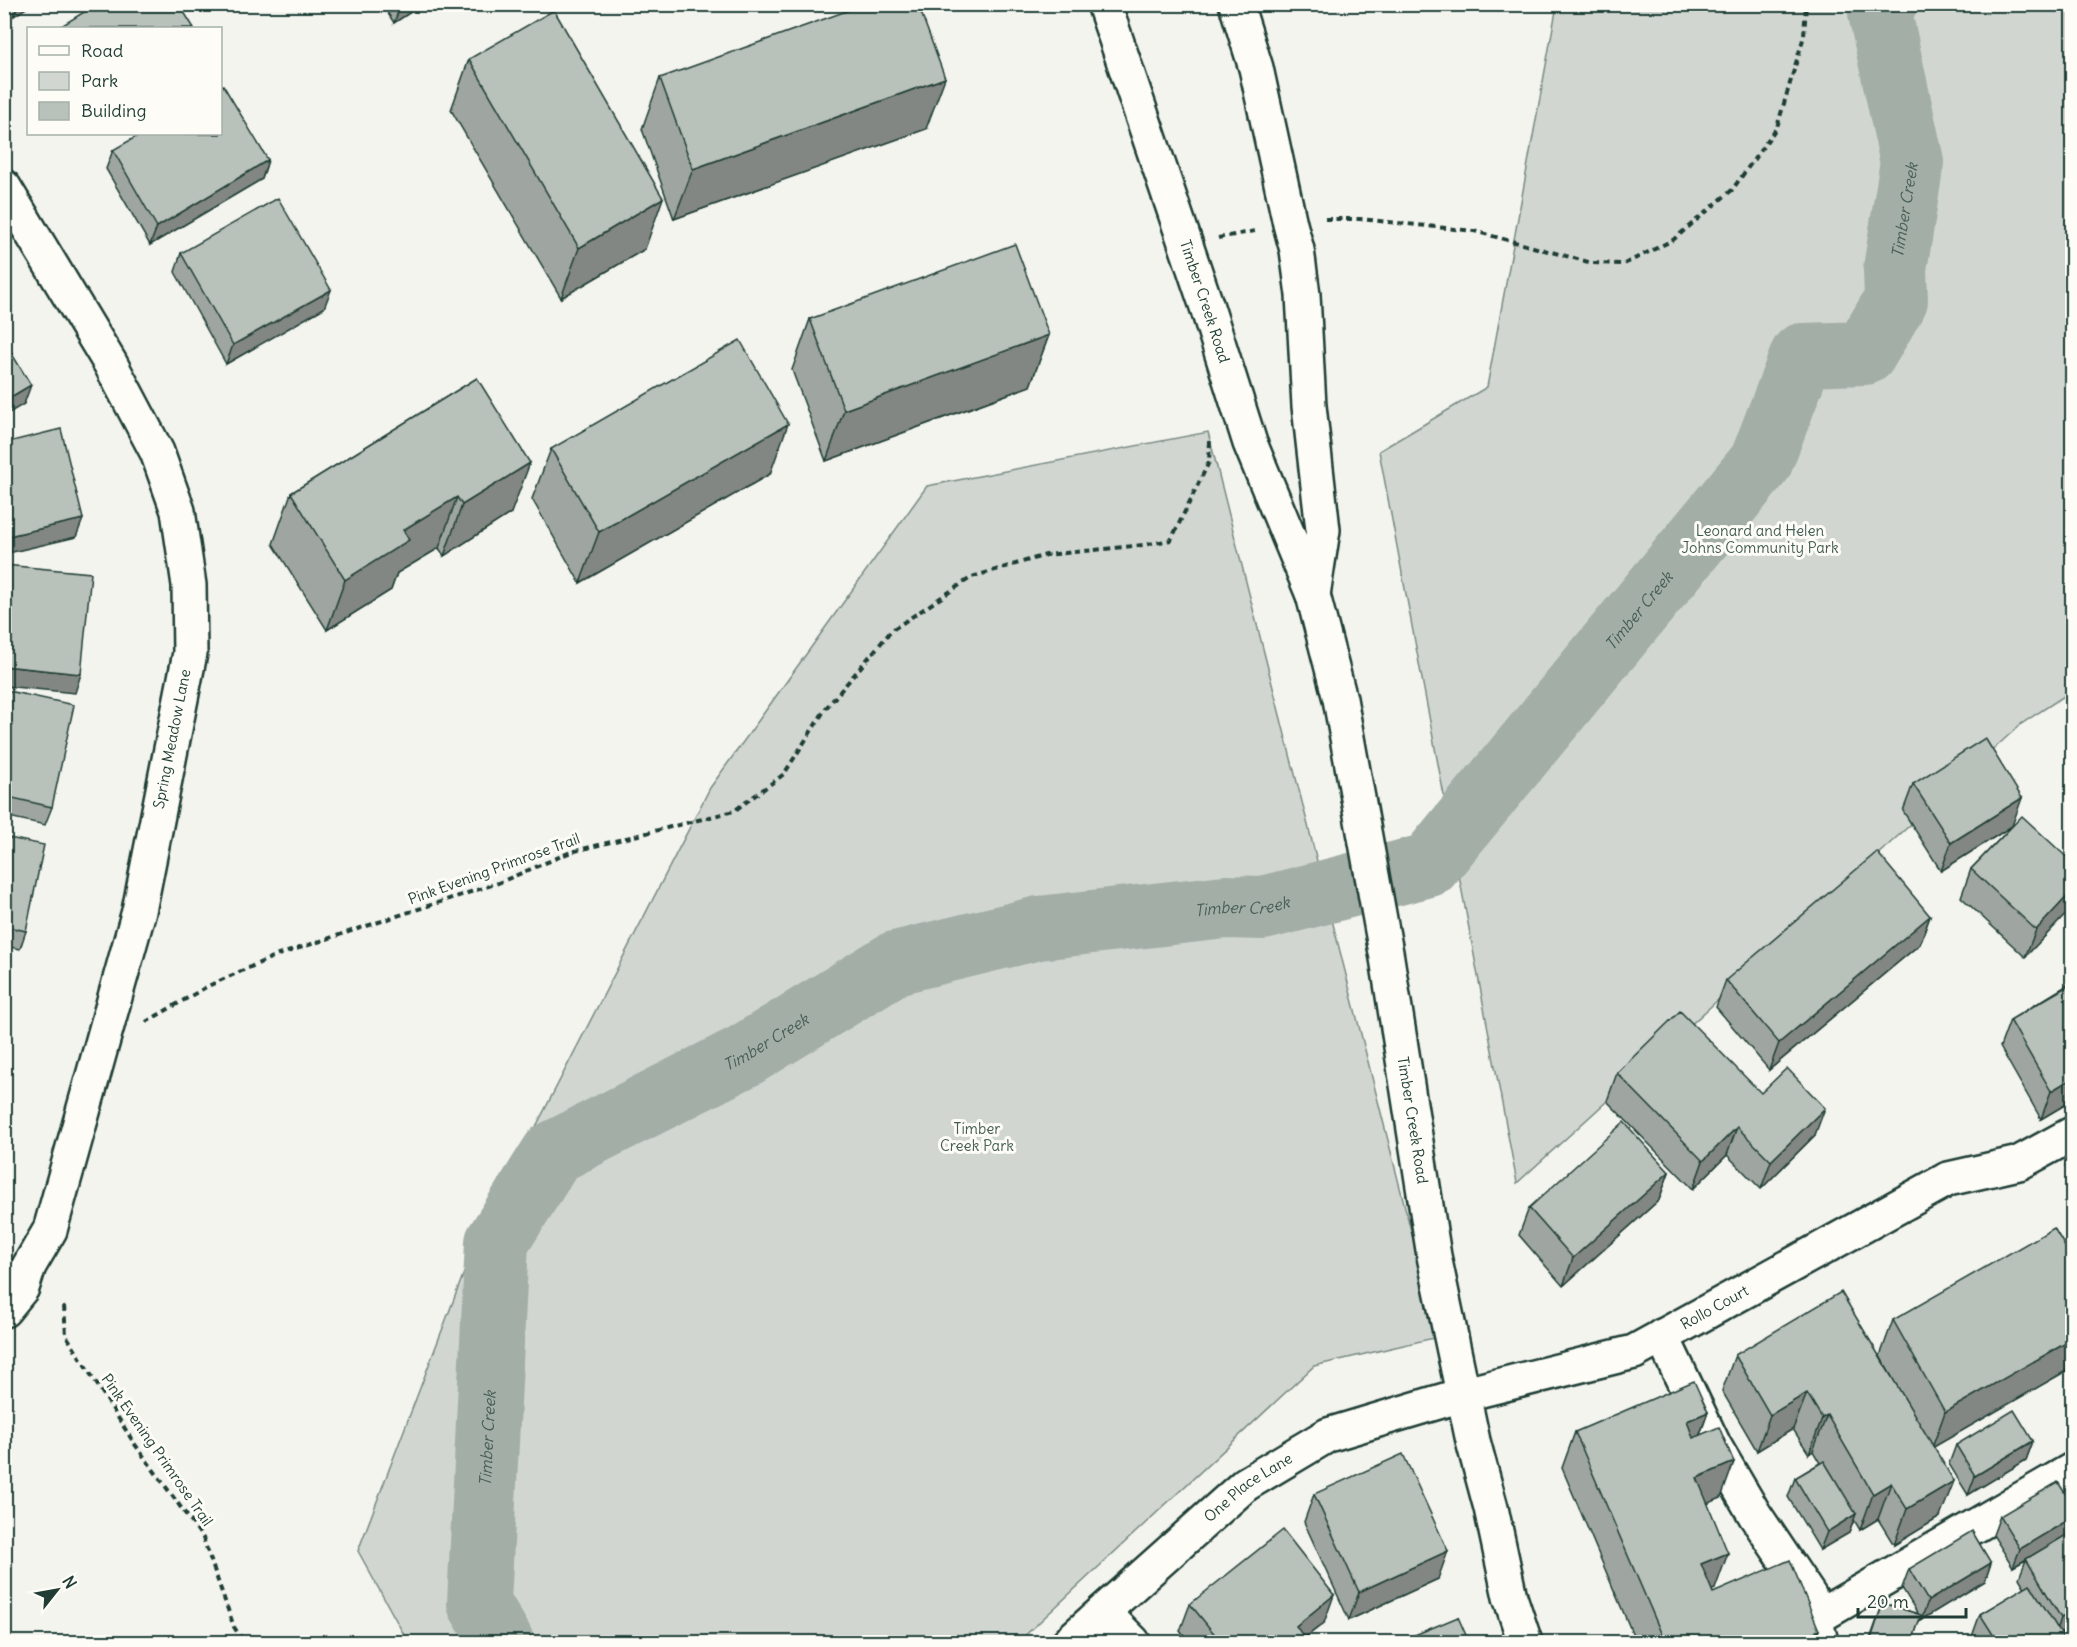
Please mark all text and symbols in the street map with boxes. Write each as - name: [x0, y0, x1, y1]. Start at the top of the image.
- legend: [27, 27, 222, 135]
- text: Road: [81, 39, 124, 62]
- text: Park: [81, 69, 118, 92]
- text: Building: [81, 99, 146, 122]
- water label: Timber Creek: [1887, 160, 1922, 259]
- street label: Timber Creek Road: [1176, 237, 1234, 365]
- park label: Leonard and Helen Johns Community Park: [1681, 521, 1839, 557]
- water label: Timber Creek: [1600, 566, 1678, 654]
- street label: Spring Meadow Lane: [149, 668, 194, 810]
- street label: Pink Evening Primrose Trail: [405, 829, 582, 909]
- water label: Timber Creek: [1193, 891, 1293, 920]
- water label: Timber Creek: [720, 1008, 814, 1075]
- street label: Timber Creek Road: [1394, 1055, 1432, 1185]
- park label: Timber Creek Park: [940, 1119, 1014, 1155]
- street label: Rollo Court: [1677, 1281, 1752, 1333]
- street label: Pink Evening Primrose Trail: [98, 1370, 217, 1530]
- water label: Timber Creek: [475, 1388, 500, 1487]
- street label: One Place Lane: [1200, 1449, 1296, 1526]
- north arrow: [27, 1560, 87, 1620]
- text: N: [58, 1572, 81, 1592]
- scale bar: [1858, 1581, 1966, 1619]
- text: 20 m: [1867, 1590, 1909, 1613]

